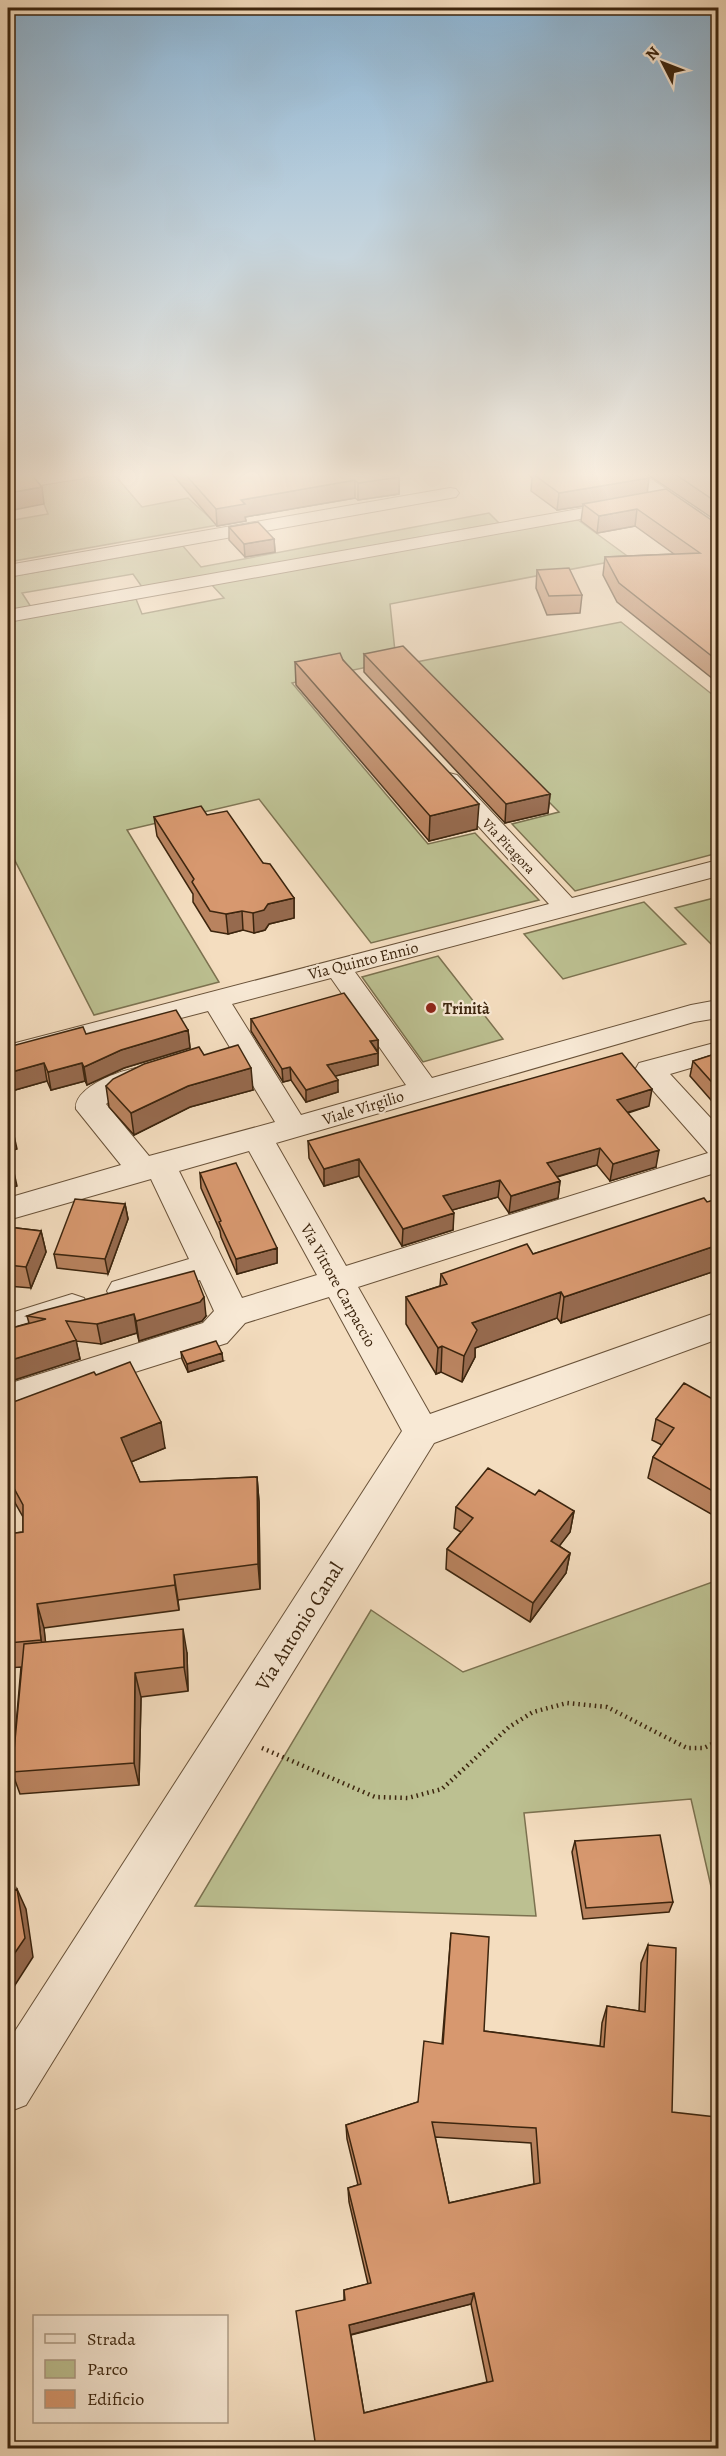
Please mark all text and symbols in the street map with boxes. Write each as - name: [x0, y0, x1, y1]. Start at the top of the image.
- north arrow: [633, 33, 693, 93]
- text: N: [641, 42, 665, 65]
- street label: Via Pitagora: [477, 814, 540, 879]
- street label: Via Quinto Ennio: [305, 937, 421, 986]
- place label: Trinità: [443, 998, 490, 1020]
- marker: Trinità: [424, 1001, 438, 1015]
- street label: Viale Virgilio: [319, 1085, 407, 1131]
- street label: Via Vittore Carpaccio: [295, 1219, 381, 1351]
- street label: Via Antonio Canal: [249, 1557, 350, 1696]
- legend: [33, 2315, 228, 2423]
- text: Strada: [87, 2327, 136, 2351]
- text: Parco: [87, 2357, 128, 2381]
- text: Edificio: [87, 2387, 144, 2411]

